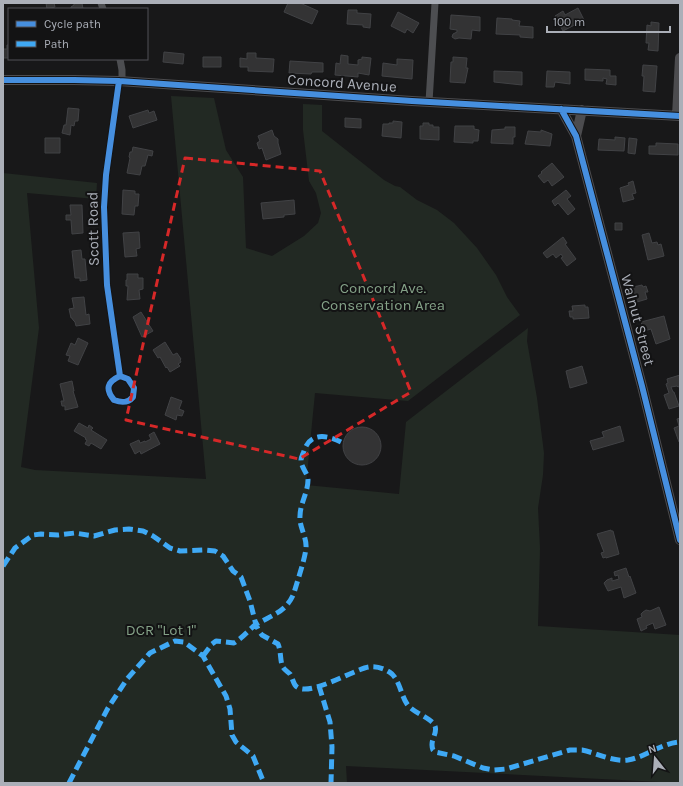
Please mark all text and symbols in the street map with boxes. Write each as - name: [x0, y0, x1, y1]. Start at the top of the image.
- legend: [8, 8, 148, 60]
- scale bar: [547, 8, 670, 34]
- text: 100 m: [553, 15, 585, 29]
- text: Cycle path: [44, 17, 101, 31]
- text: Path: [44, 37, 69, 51]
- street label: Concord Avenue: [287, 70, 397, 96]
- street label: Scott Road: [83, 192, 103, 266]
- street label: Walnut Street: [617, 272, 659, 368]
- park label: Concord Ave. Conservation Area: [321, 279, 445, 314]
- park label: DCR "Lot 1": [126, 621, 197, 639]
- north arrow: [635, 738, 675, 778]
- text: N: [647, 742, 658, 756]

